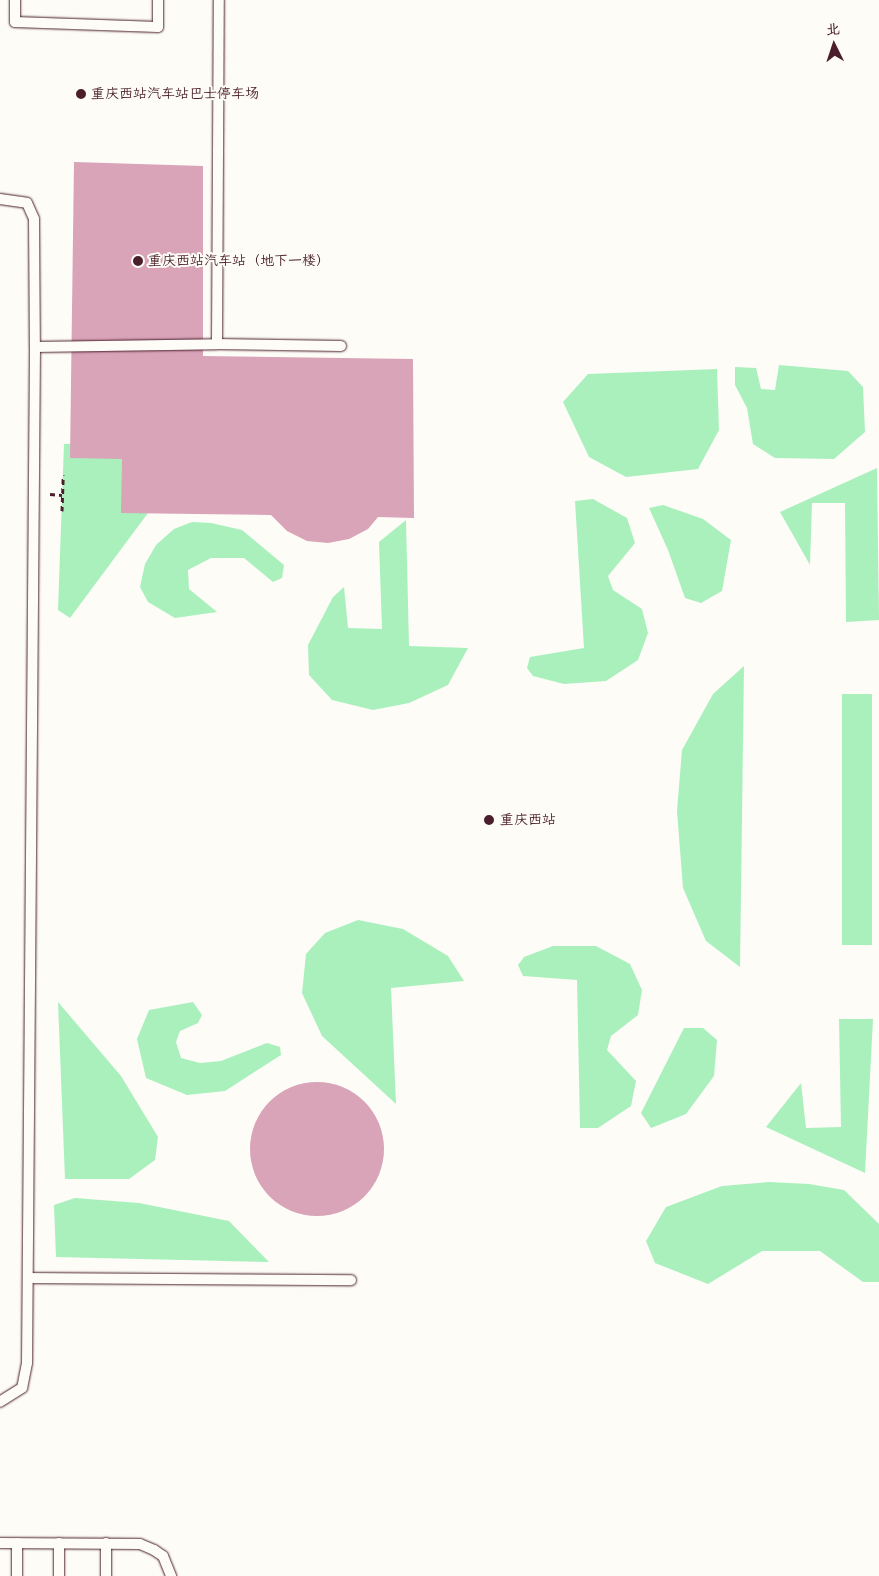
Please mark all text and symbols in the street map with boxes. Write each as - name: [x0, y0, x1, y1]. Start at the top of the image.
- north arrow: [809, 20, 859, 70]
- text: 北: [825, 21, 840, 39]
- place label: 重庆西站汽车站巴士停车场: [91, 86, 259, 102]
- marker: 重庆西站汽车站巴士停车场: [75, 88, 87, 100]
- place label: 重庆西站汽车站（地下一楼）: [148, 253, 330, 269]
- marker: 重庆西站汽车站（地下一楼）: [132, 255, 144, 267]
- place label: 重庆西站: [500, 812, 556, 828]
- marker: 重庆西站: [482, 813, 496, 827]

